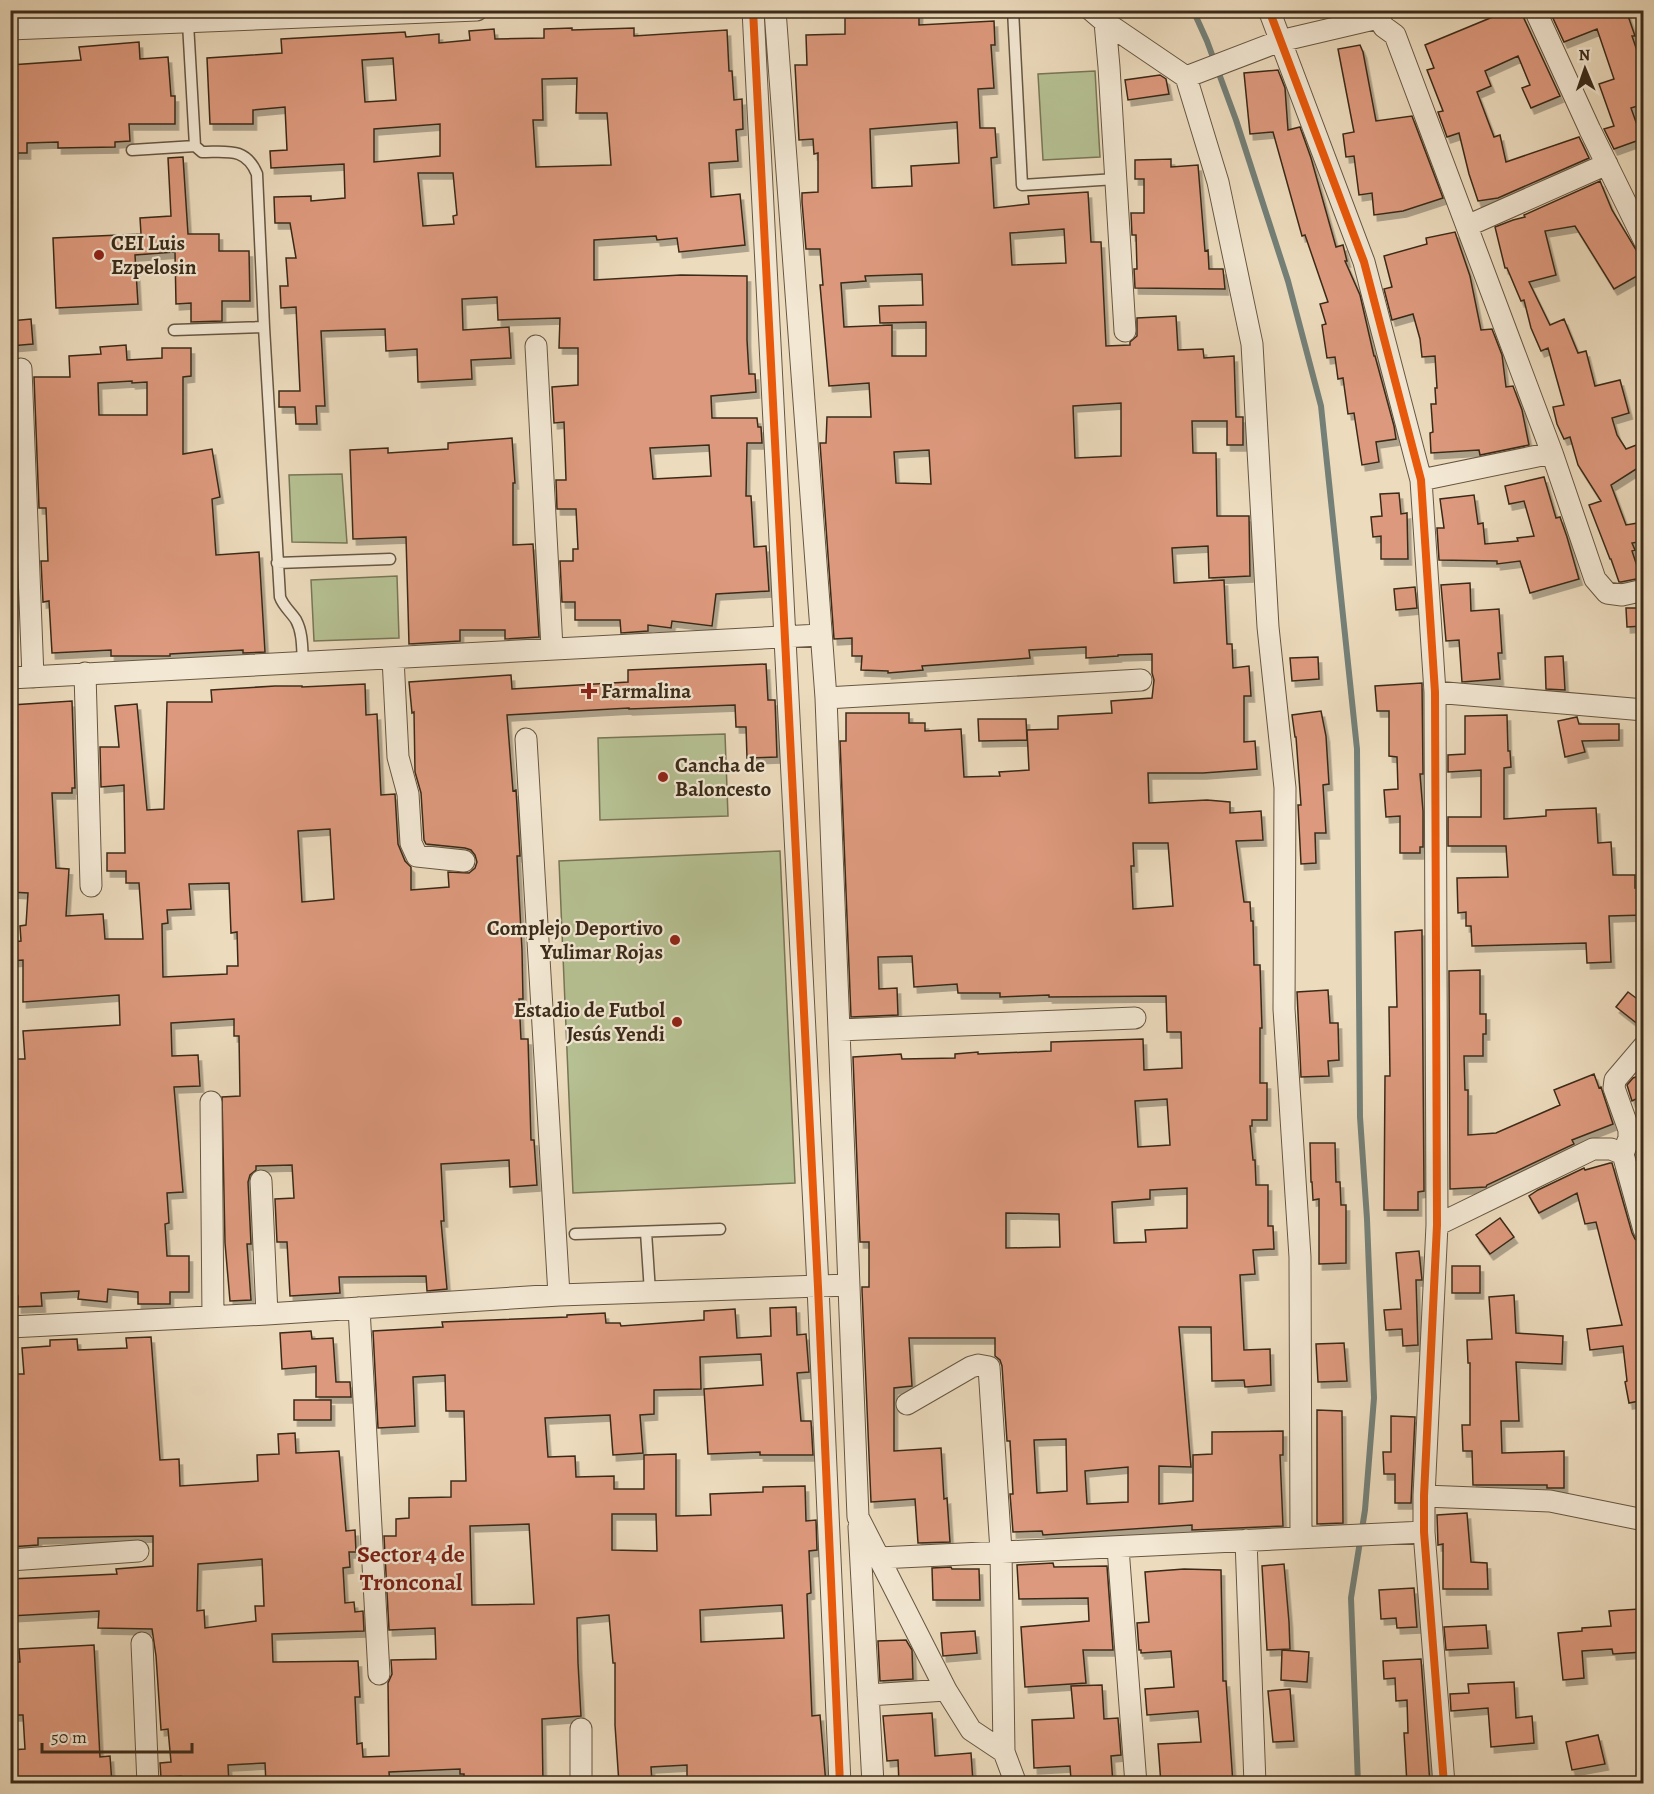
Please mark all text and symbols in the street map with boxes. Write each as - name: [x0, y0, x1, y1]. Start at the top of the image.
- north arrow: [1555, 39, 1615, 99]
- text: N: [1578, 44, 1591, 66]
- place label: CEI Luis Ezpelosin: [111, 229, 197, 281]
- marker: CEI Luis Ezpelosin: [92, 248, 106, 262]
- place label: Farmalina: [601, 677, 692, 705]
- marker: Farmalina: [582, 684, 596, 698]
- place label: Cancha de Baloncesto: [675, 751, 771, 803]
- marker: Cancha de Baloncesto: [656, 770, 670, 784]
- place label: Complejo Deportivo Yulimar Rojas: [487, 914, 663, 966]
- marker: Complejo Deportivo Yulimar Rojas: [668, 933, 682, 947]
- place label: Estadio de Futbol Jesús Yendi: [514, 996, 665, 1048]
- marker: Estadio de Futbol Jesús Yendi: [670, 1015, 684, 1029]
- district label: Sector 4 de Tronconal: [357, 1538, 465, 1598]
- scale bar: [42, 1716, 192, 1754]
- text: 50 m: [51, 1725, 87, 1749]

